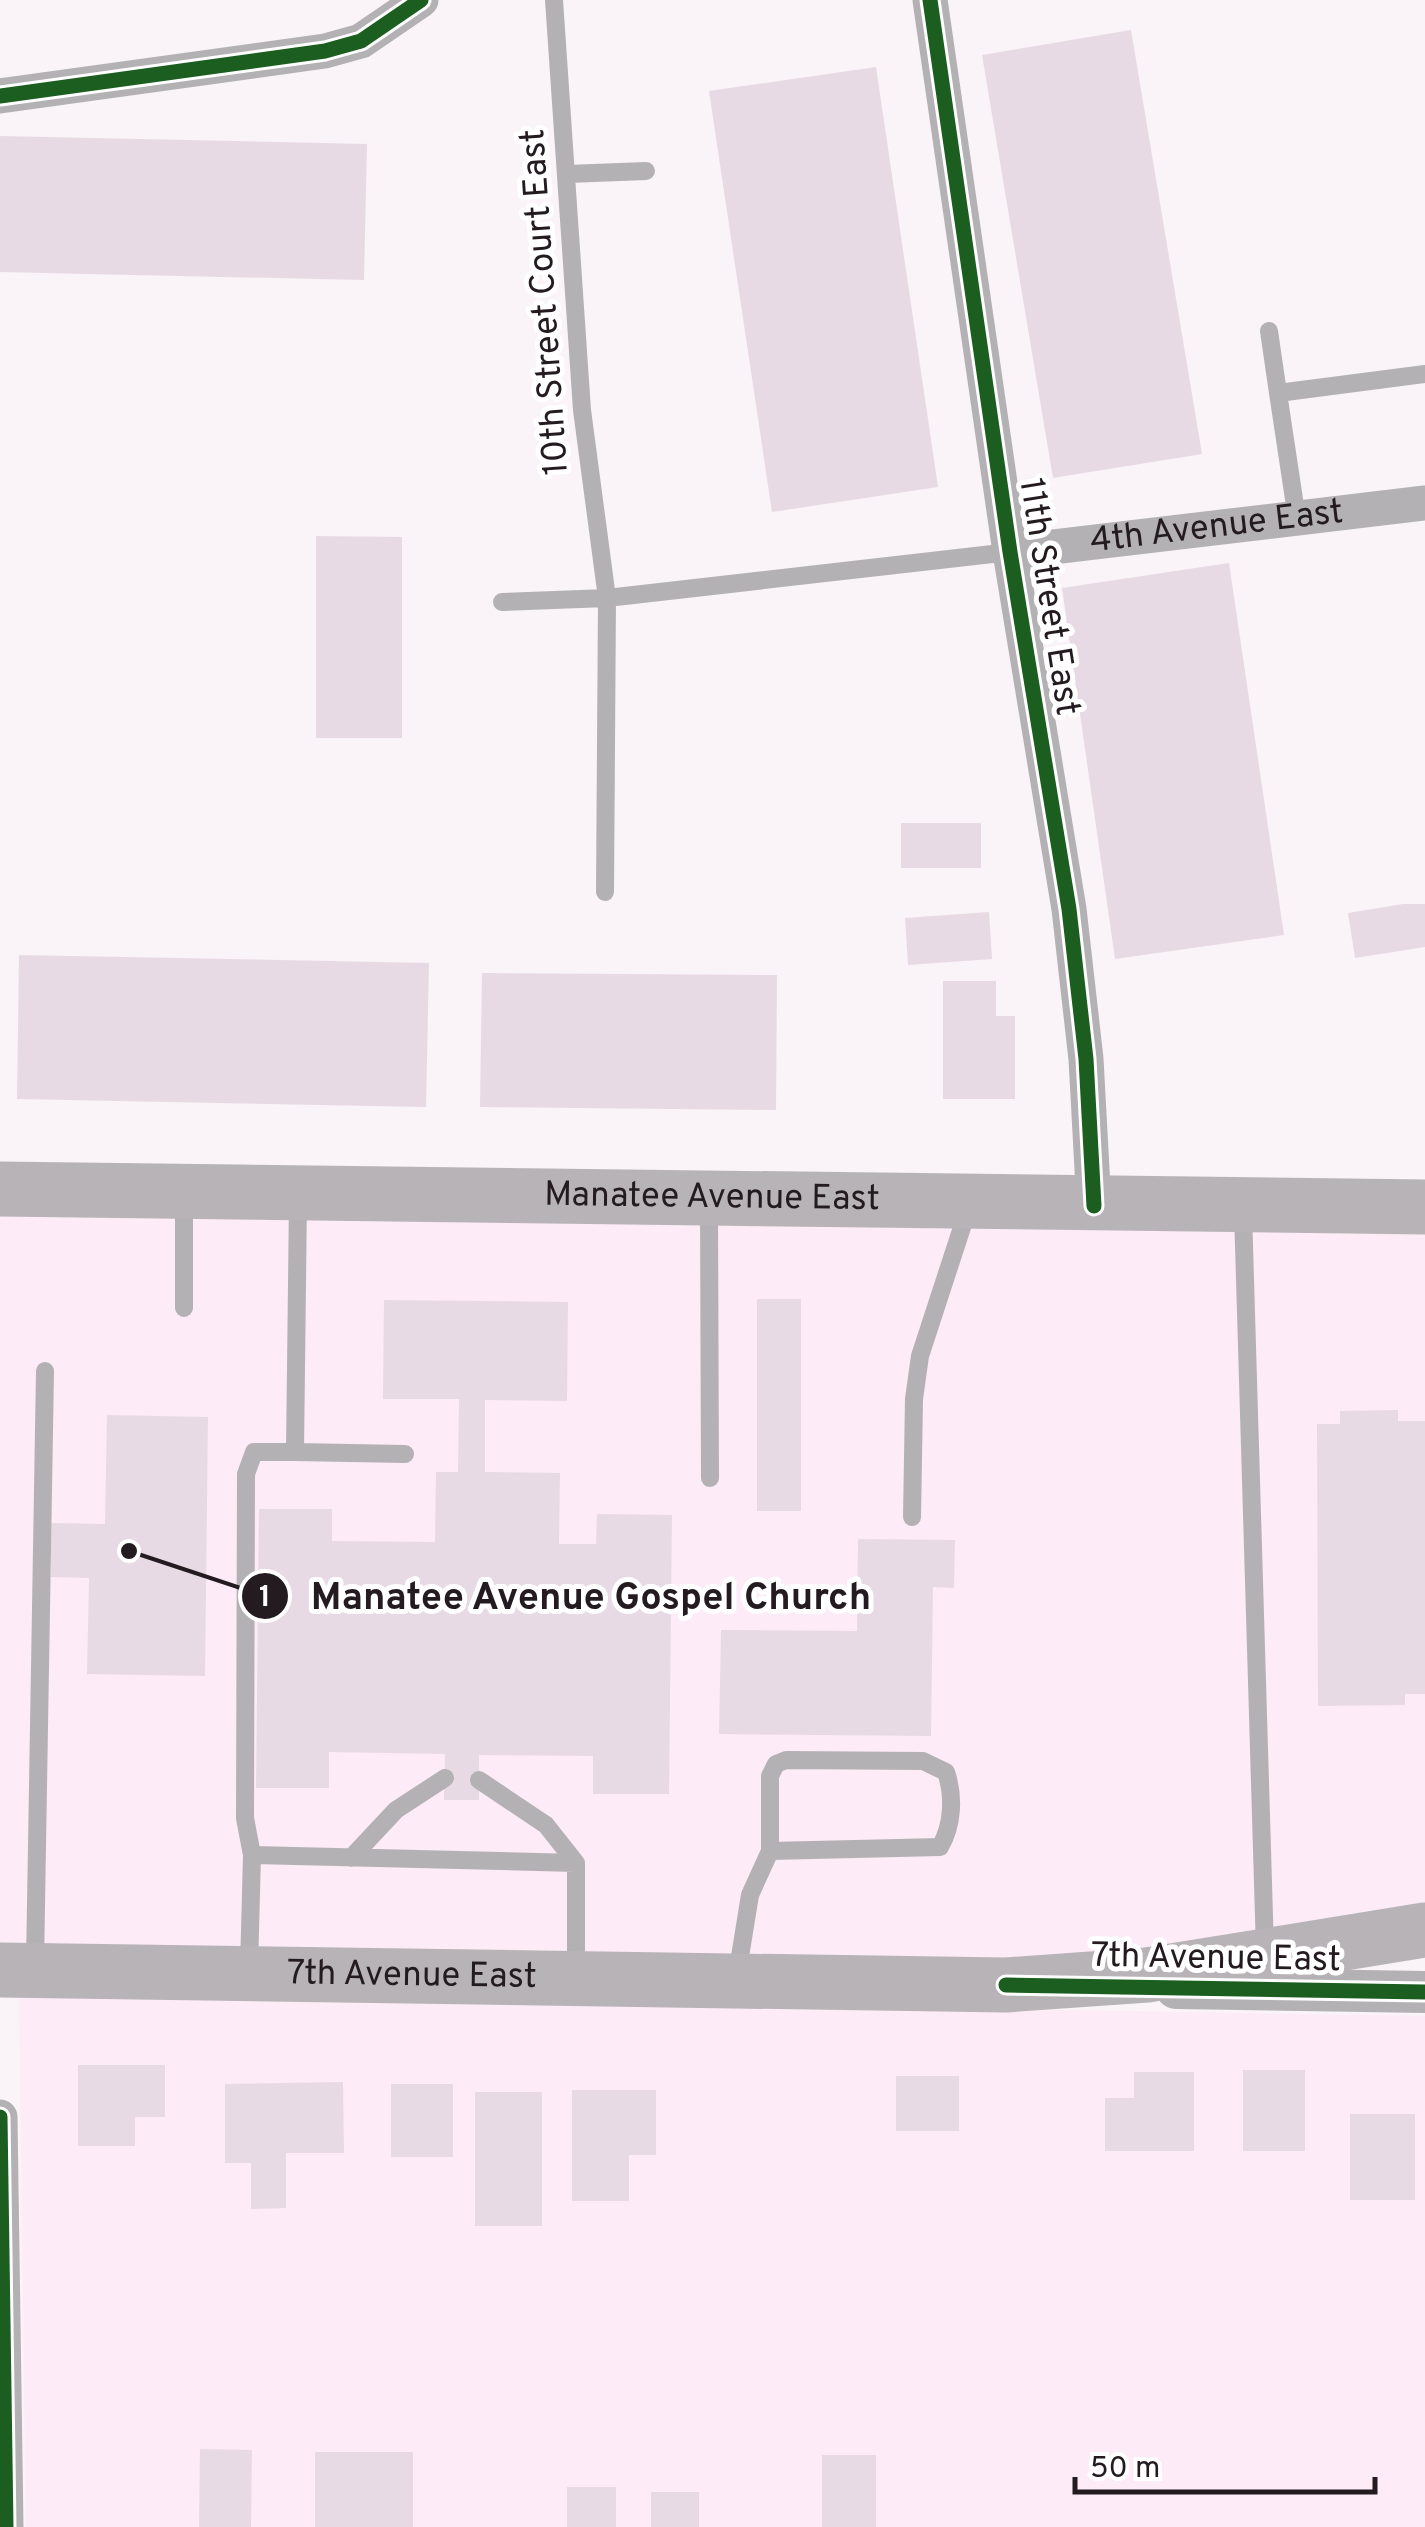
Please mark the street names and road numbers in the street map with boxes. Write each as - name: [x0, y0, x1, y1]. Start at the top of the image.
- street label: 10th Street Court East: [512, 127, 580, 477]
- street label: 11th Street East: [1008, 475, 1088, 719]
- street label: 4th Avenue East: [1088, 491, 1346, 564]
- street label: Manatee Avenue East: [544, 1174, 880, 1222]
- street label: 7th Avenue East: [1091, 1935, 1341, 1983]
- street label: 7th Avenue East: [287, 1952, 537, 2000]

